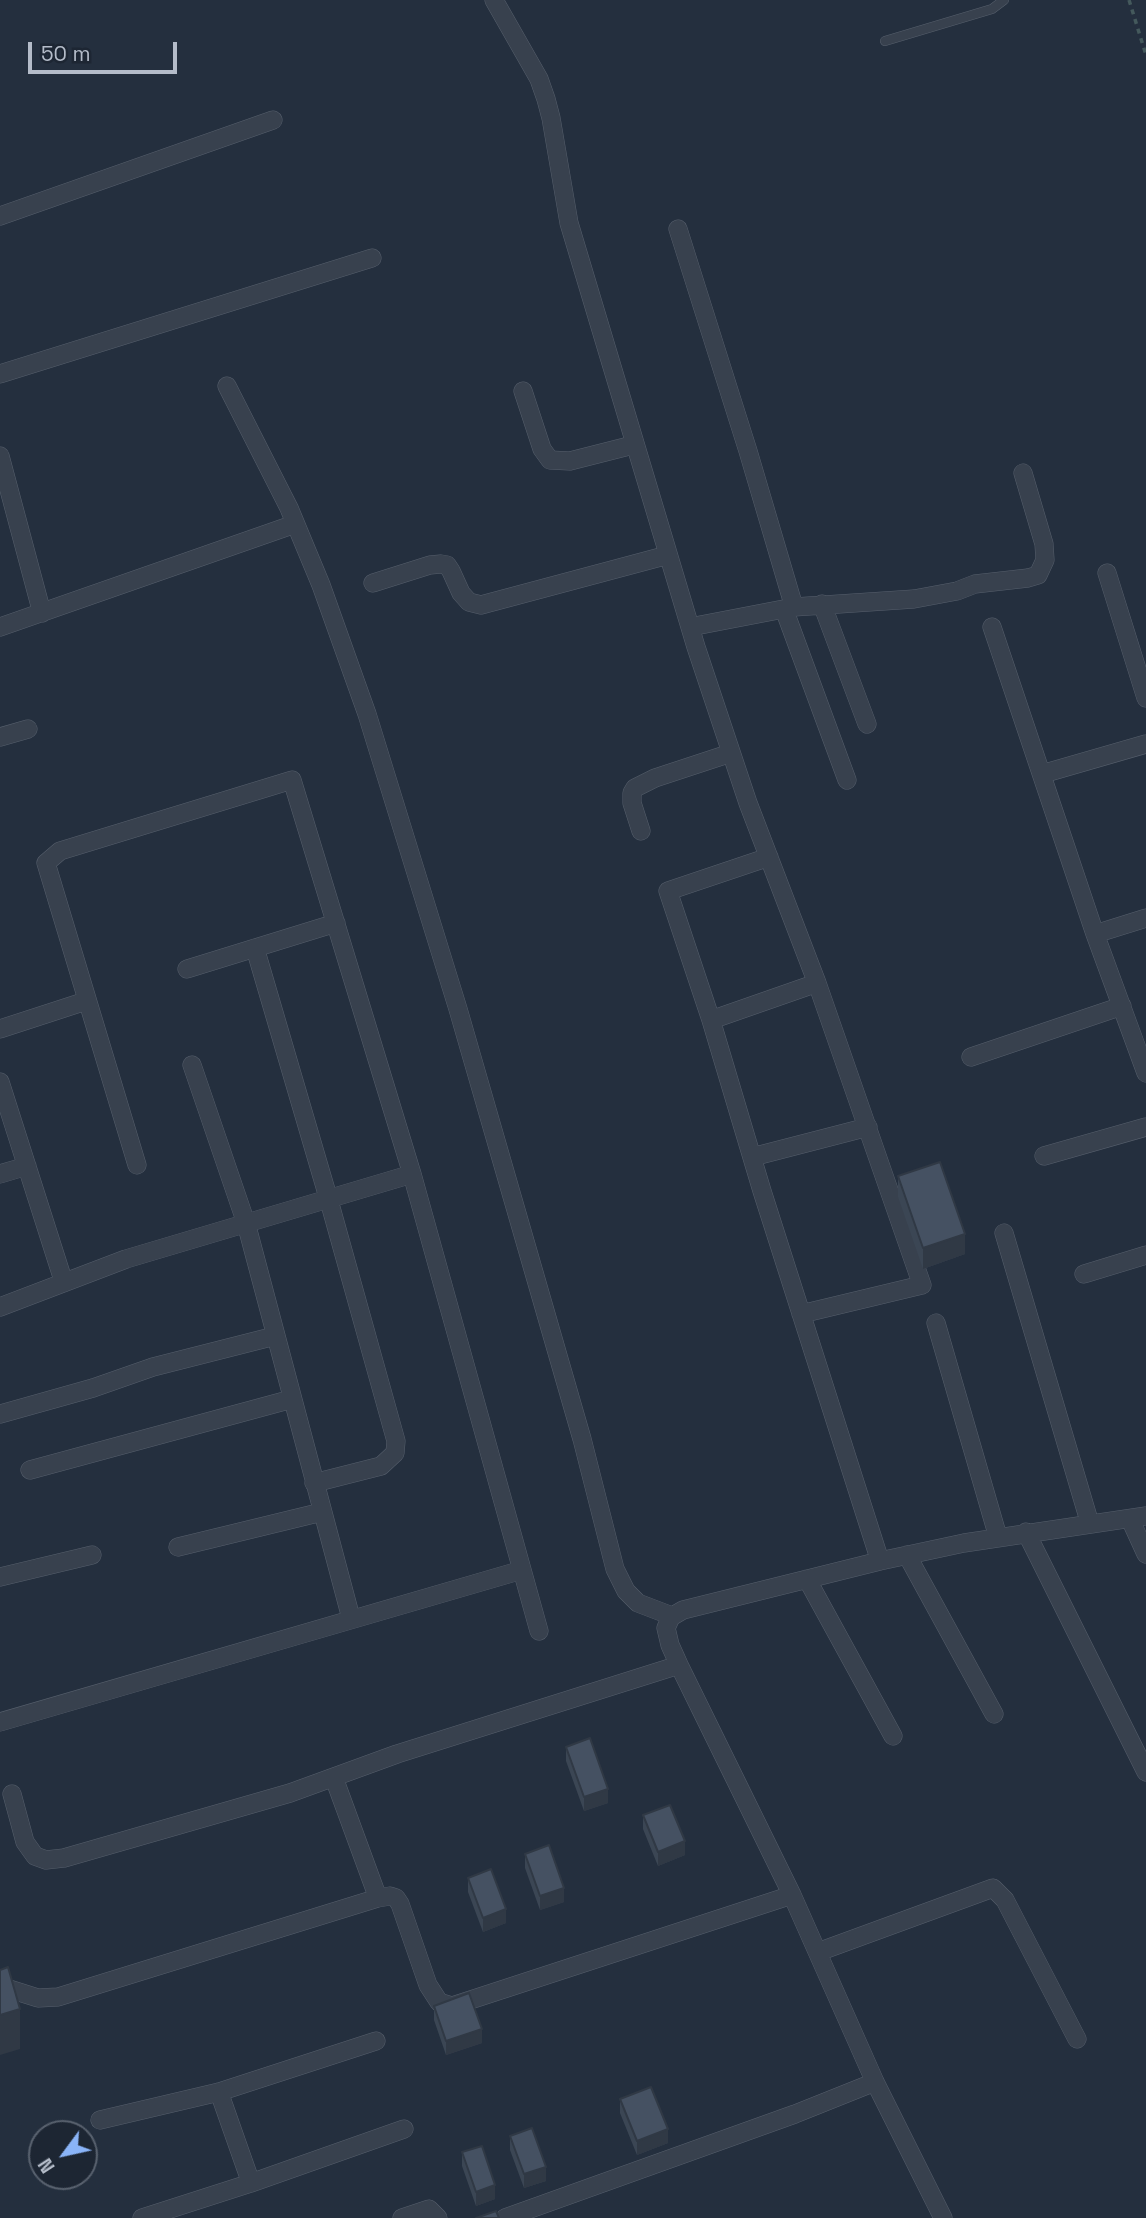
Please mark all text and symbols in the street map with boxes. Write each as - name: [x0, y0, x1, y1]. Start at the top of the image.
- scale bar: [32, 28, 180, 72]
- text: 50 m: [41, 40, 91, 67]
- north arrow: [28, 2120, 98, 2190]
- text: N: [33, 2153, 61, 2178]

